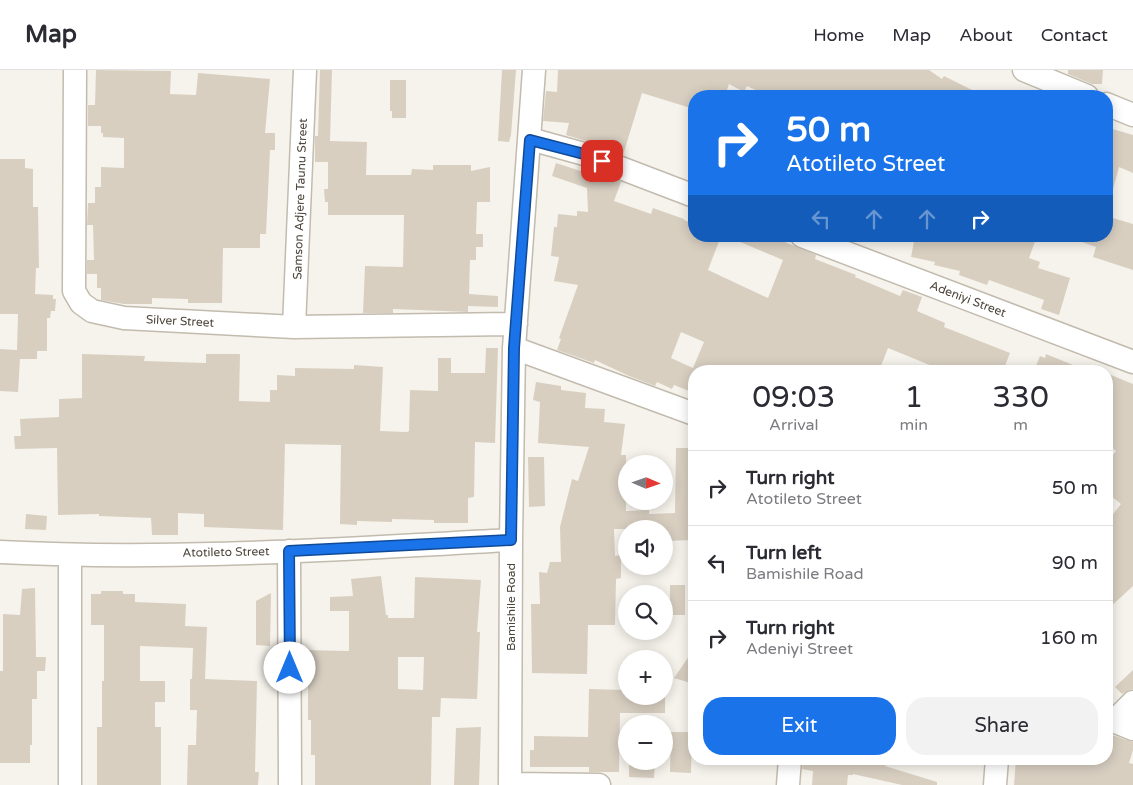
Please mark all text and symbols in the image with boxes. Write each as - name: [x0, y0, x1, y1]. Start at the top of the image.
- text: Map: [25, 20, 77, 49]
- text: Home: [813, 24, 864, 46]
- text: Map: [892, 24, 931, 46]
- text: About: [959, 24, 1013, 46]
- text: Contact: [1041, 24, 1108, 46]
- text: 50 m: [786, 109, 871, 151]
- icon: right: [703, 110, 768, 175]
- street label: Samson Adjere Taunu Street: [290, 118, 310, 280]
- pin: [581, 140, 623, 182]
- icon: arrive: [588, 147, 616, 175]
- text: Atotileto Street: [786, 151, 945, 177]
- icon: left: [807, 205, 835, 233]
- icon: ahead: [860, 205, 888, 233]
- icon: ahead: [913, 205, 941, 233]
- icon: right: [966, 205, 994, 233]
- street label: Adeniyi Street: [928, 278, 1008, 320]
- street label: Silver Street: [146, 312, 215, 330]
- text: 09:03: [752, 379, 835, 416]
- text: 1: [904, 379, 923, 416]
- text: 330: [992, 379, 1049, 416]
- text: Arrival: [769, 415, 819, 435]
- text: min: [900, 415, 928, 435]
- text: m: [1013, 415, 1028, 435]
- north arrow: [618, 455, 672, 510]
- map controls: [618, 455, 673, 770]
- text: Turn right: [746, 467, 834, 489]
- icon: right: [703, 474, 731, 502]
- text: 50 m: [1052, 477, 1098, 499]
- text: Atotileto Street: [746, 489, 862, 509]
- button: sound: [618, 520, 673, 575]
- text: Turn left: [746, 542, 822, 564]
- street label: Atotileto Street: [182, 544, 270, 560]
- icon: left: [703, 549, 731, 577]
- text: 90 m: [1052, 552, 1098, 574]
- street label: Bamishile Road: [504, 563, 518, 651]
- text: Bamishile Road: [746, 564, 864, 584]
- button: search: [618, 585, 673, 640]
- text: Turn right: [746, 617, 834, 639]
- icon: right: [703, 624, 731, 652]
- text: 160 m: [1040, 627, 1098, 649]
- text: Adeniyi Street: [746, 639, 853, 659]
- position arrow: [263, 641, 315, 693]
- button: +: [618, 650, 673, 705]
- button: Exit: [703, 697, 896, 755]
- button: Share: [906, 697, 1098, 755]
- button: −: [618, 715, 673, 770]

